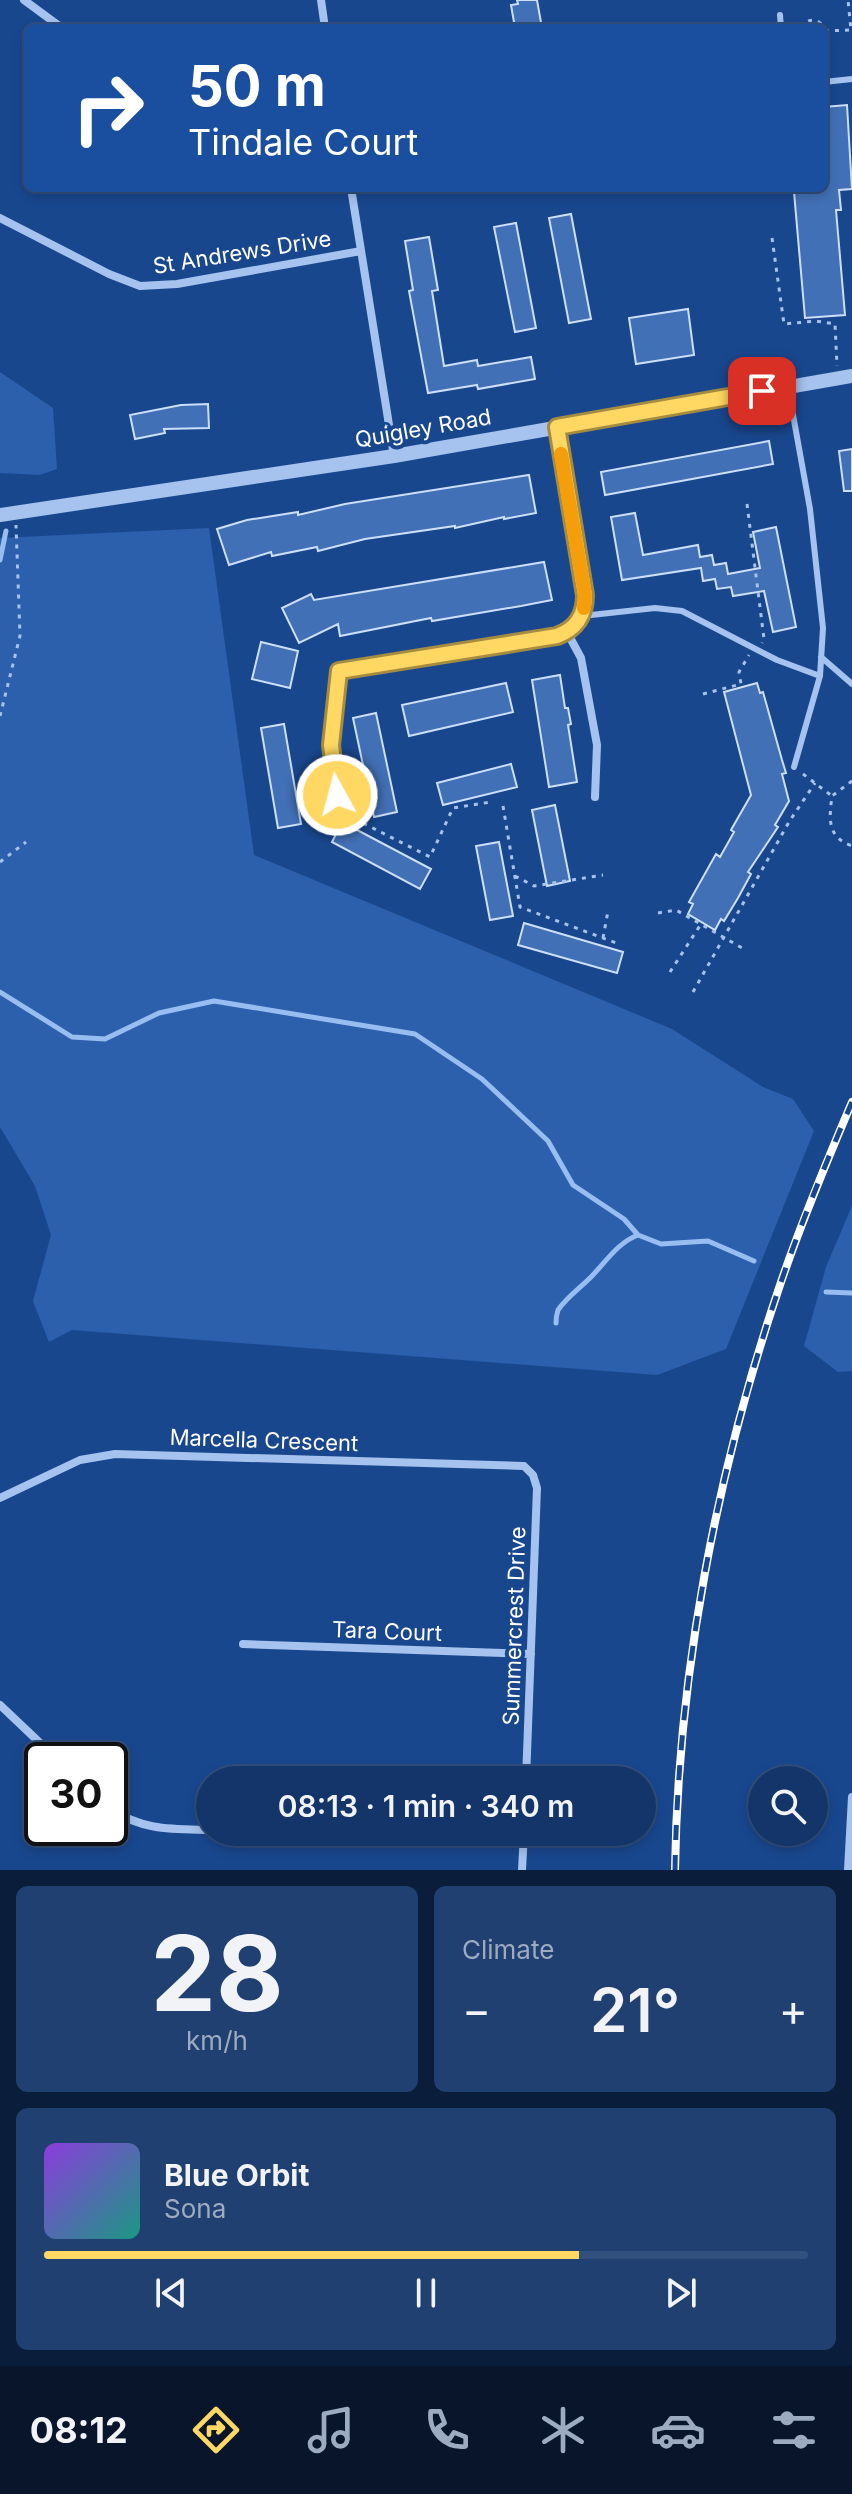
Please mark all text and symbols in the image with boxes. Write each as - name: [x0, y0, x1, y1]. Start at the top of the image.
- text: 50 m: [188, 52, 326, 120]
- icon: right: [56, 56, 160, 160]
- text: Tindale Court: [188, 120, 418, 164]
- street label: St Andrews Drive: [151, 225, 333, 279]
- pin: [728, 357, 796, 425]
- icon: arrive: [740, 369, 784, 413]
- street label: Quigley Road: [353, 403, 493, 453]
- position arrow: [295, 753, 379, 837]
- street label: Marcella Crescent: [169, 1424, 359, 1456]
- street label: Summercrest Drive: [498, 1526, 530, 1726]
- street label: Tara Court: [332, 1616, 442, 1646]
- speed limit sign: 30: [24, 1742, 128, 1846]
- map controls: [748, 1766, 828, 1846]
- button: search: [748, 1766, 828, 1846]
- text: 08:13 · 1 min · 340 m: [278, 1788, 574, 1824]
- text: 28: [150, 1910, 284, 2036]
- text: Climate: [462, 1934, 554, 1965]
- text: 21°: [590, 1974, 680, 2046]
- text: −: [462, 1983, 491, 2037]
- text: +: [779, 1983, 808, 2037]
- text: km/h: [186, 2025, 248, 2056]
- text: Blue Orbit: [164, 2157, 309, 2193]
- text: Sona: [164, 2193, 226, 2224]
- icon: previous: [149, 2271, 193, 2315]
- icon: pause: [404, 2271, 448, 2315]
- icon: next: [659, 2271, 703, 2315]
- icon: directions: [188, 2402, 244, 2458]
- icon: music: [303, 2402, 359, 2458]
- icon: phone: [419, 2402, 475, 2458]
- icon: climate: [535, 2402, 591, 2458]
- icon: car: [650, 2402, 706, 2458]
- icon: filters: [766, 2402, 822, 2458]
- text: 08:12: [30, 2408, 128, 2452]

